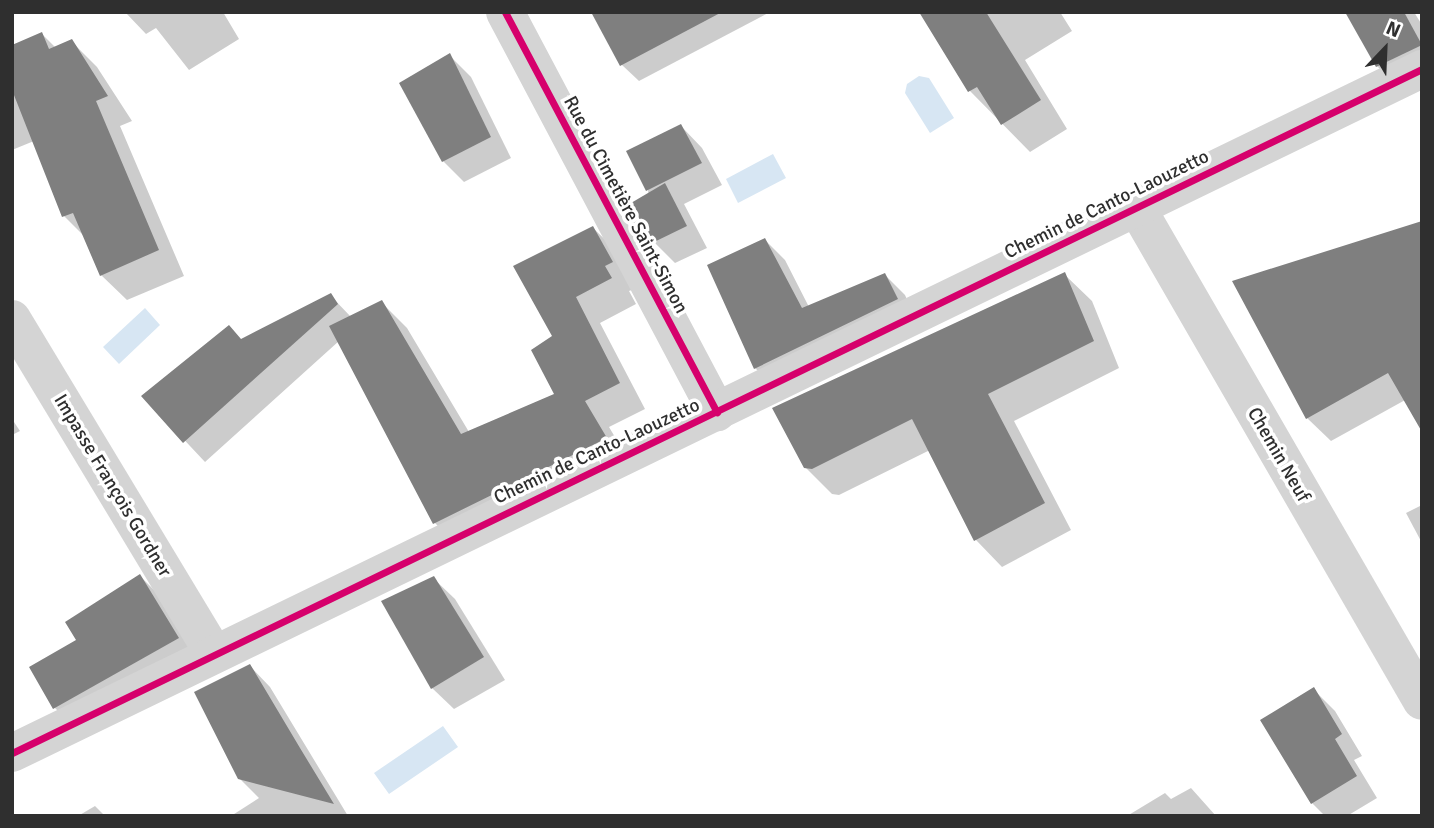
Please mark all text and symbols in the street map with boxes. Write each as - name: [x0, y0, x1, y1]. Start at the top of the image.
- north arrow: [1350, 14, 1420, 84]
- text: N: [1382, 16, 1404, 43]
- street label: Rue du Cimetière Saint-Simon: [558, 92, 692, 318]
- street label: Chemin de Canto-Laouzetto: [1001, 146, 1213, 264]
- street label: Impasse François Gordner: [48, 390, 176, 582]
- street label: Chemin de Canto-Laouzetto: [490, 394, 704, 510]
- street label: Chemin Neuf: [1242, 404, 1314, 506]

